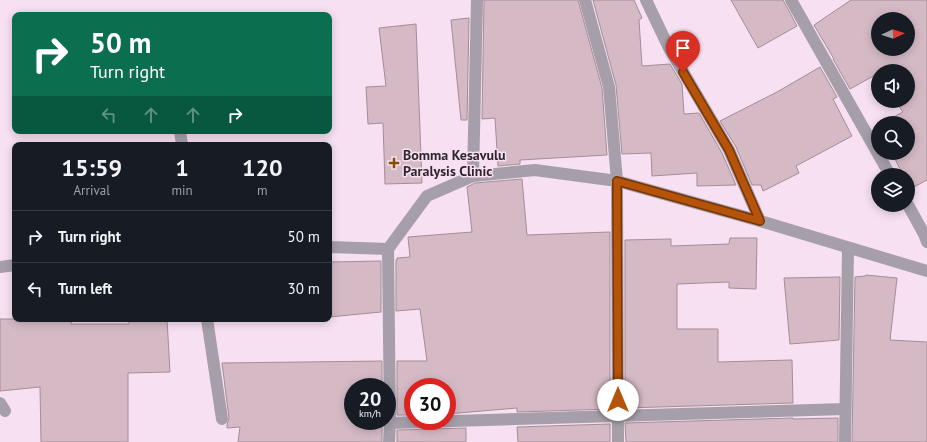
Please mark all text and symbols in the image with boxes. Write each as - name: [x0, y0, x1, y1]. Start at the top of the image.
- north arrow: [871, 12, 915, 56]
- map controls: [871, 12, 915, 212]
- text: 50 m: [90, 24, 151, 61]
- icon: right: [24, 28, 76, 80]
- pin: [666, 31, 700, 72]
- icon: arrive: [672, 37, 694, 59]
- text: Turn right: [90, 60, 165, 83]
- button: sound: [871, 64, 915, 108]
- icon: left: [98, 104, 120, 126]
- icon: ahead: [140, 104, 162, 126]
- icon: ahead: [182, 104, 204, 126]
- icon: right: [224, 104, 246, 126]
- button: search: [871, 116, 915, 160]
- place label: Bomma Kesavulu Paralysis Clinic: [403, 146, 506, 180]
- text: 15:59: [61, 152, 122, 183]
- text: 1: [175, 152, 189, 183]
- text: 120: [242, 152, 283, 183]
- marker: Bomma Kesavulu Paralysis Clinic: [388, 157, 400, 169]
- button: layers: [871, 168, 915, 212]
- text: Arrival: [74, 182, 110, 199]
- text: min: [171, 182, 193, 199]
- text: m: [257, 182, 268, 199]
- icon: right: [24, 226, 46, 248]
- text: Turn right: [58, 227, 121, 246]
- text: 50 m: [287, 227, 320, 246]
- icon: left: [24, 278, 46, 300]
- text: Turn left: [58, 279, 112, 298]
- text: 30 m: [287, 279, 320, 298]
- speed limit sign: 30: [404, 378, 456, 430]
- position arrow: [597, 379, 639, 421]
- text: 20: [359, 386, 381, 412]
- text: km/h: [359, 407, 381, 420]

